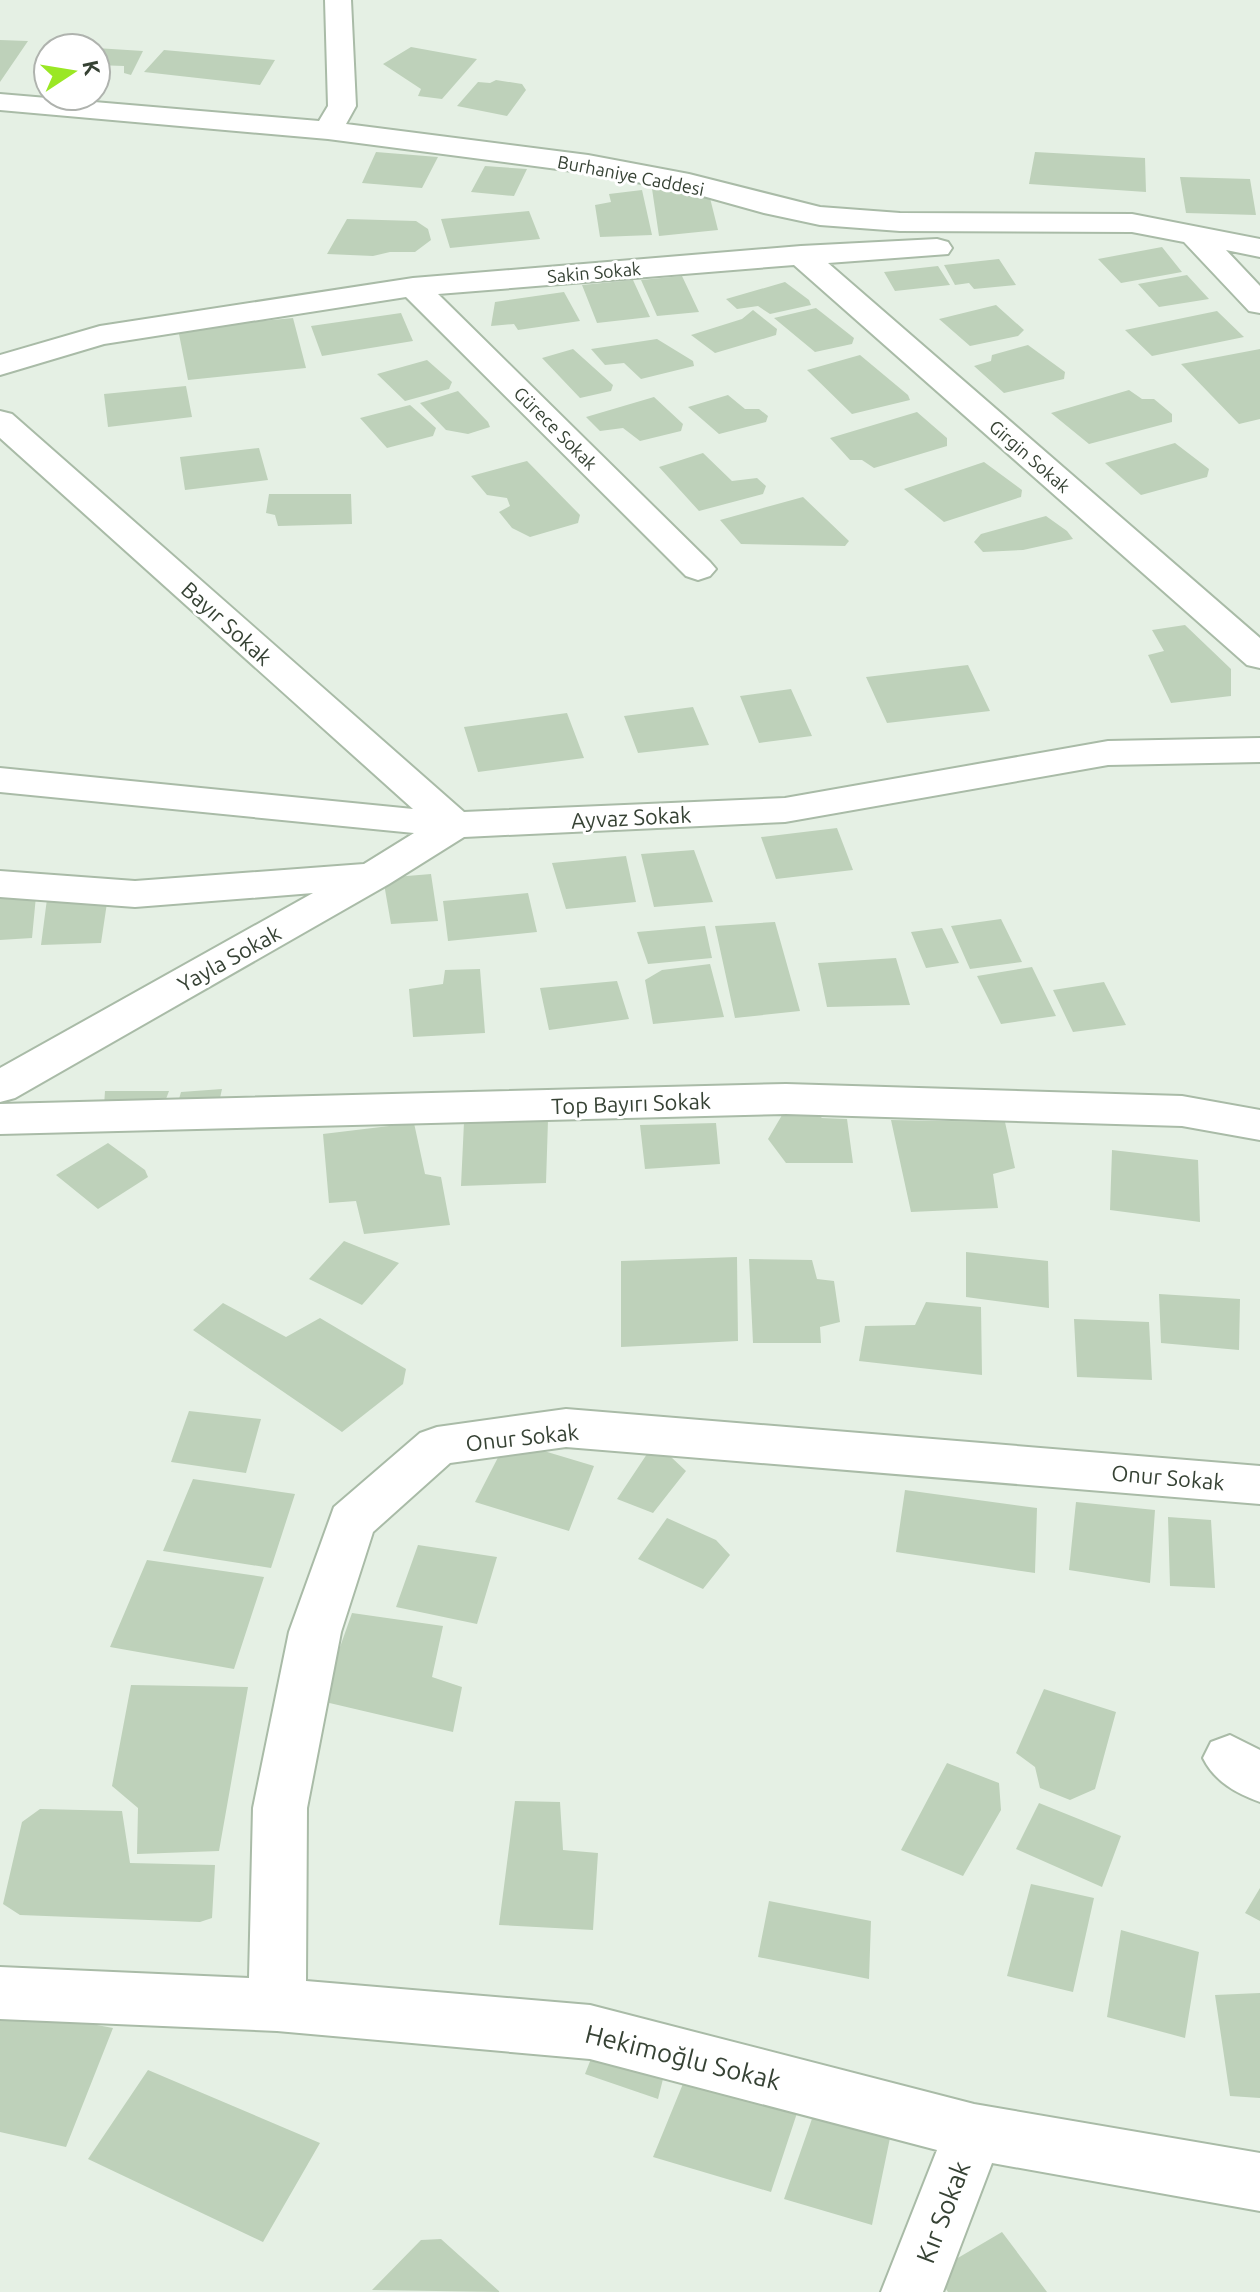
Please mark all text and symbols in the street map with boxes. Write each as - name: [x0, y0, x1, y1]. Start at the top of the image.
- north arrow: [32, 32, 112, 112]
- text: K: [78, 58, 106, 78]
- street label: Burhaniye Caddesi: [556, 151, 706, 199]
- street label: Sakin Sokak: [546, 258, 642, 286]
- street label: Gürece Sokak: [510, 382, 602, 474]
- street label: Girgin Sokak: [986, 416, 1074, 496]
- street label: Bayır Sokak: [177, 576, 277, 670]
- street label: Ayvaz Sokak: [570, 801, 692, 833]
- street label: Yayla Sokak: [173, 919, 285, 997]
- street label: Top Bayırı Sokak: [551, 1088, 711, 1118]
- street label: Onur Sokak: [464, 1419, 580, 1455]
- street label: Onur Sokak: [1110, 1460, 1226, 1494]
- street label: Hekimoğlu Sokak: [582, 2019, 784, 2095]
- street label: Kır Sokak: [910, 2157, 976, 2267]

